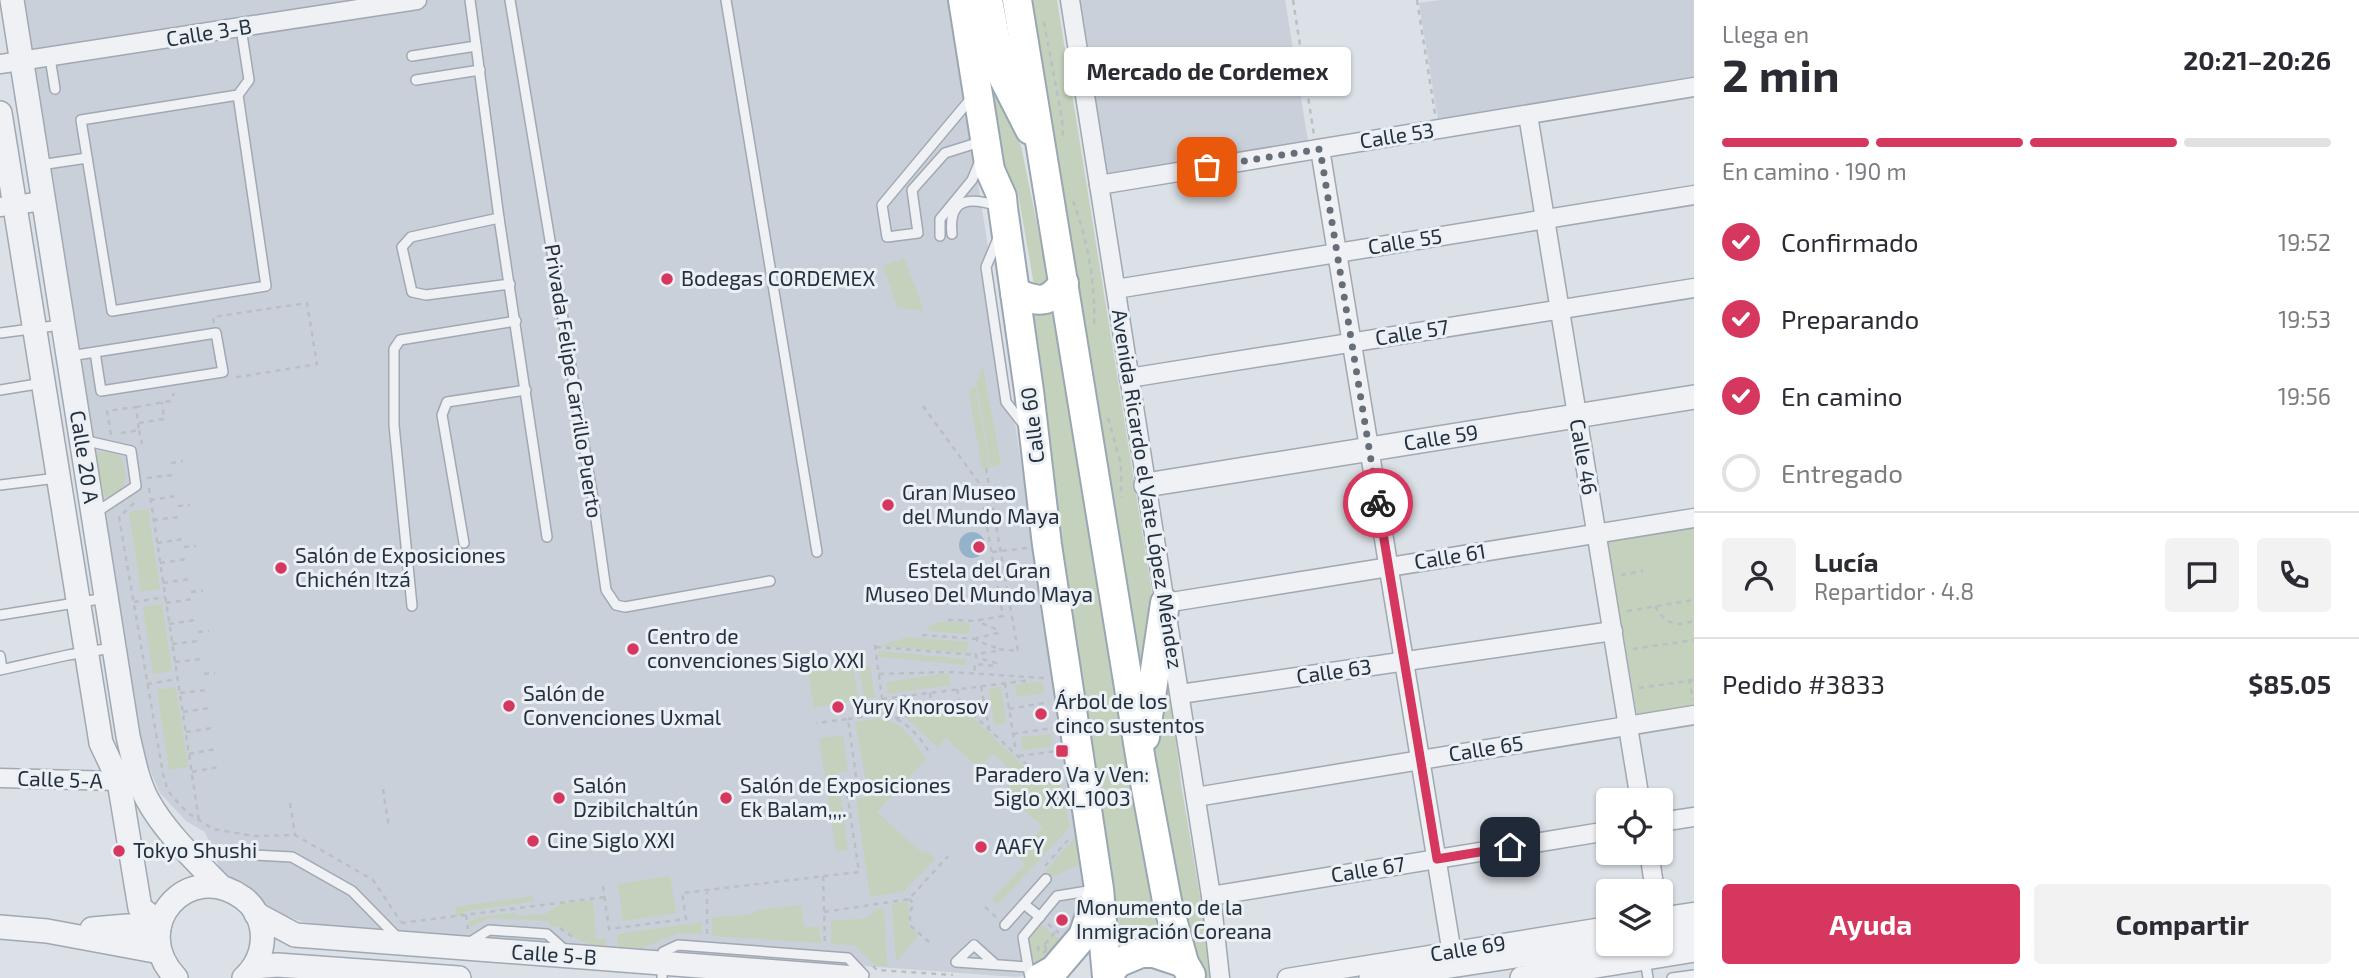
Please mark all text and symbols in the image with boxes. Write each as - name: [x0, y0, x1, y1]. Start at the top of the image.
- street label: Calle 3-B: [164, 12, 253, 51]
- text: Llega en: [1722, 20, 1809, 48]
- text: 20:21–20:26: [2183, 44, 2331, 75]
- text: 2 min: [1722, 46, 1840, 101]
- callout: Mercado de Cordemex: [1064, 48, 1350, 97]
- text: Mercado de Cordemex: [1086, 57, 1329, 85]
- street label: Calle 53: [1358, 116, 1436, 153]
- pin: [1177, 137, 1237, 197]
- icon: bag: [1188, 148, 1226, 186]
- text: En camino · 190 m: [1722, 157, 1907, 185]
- street label: Calle 55: [1366, 222, 1443, 259]
- icon: check: [1722, 223, 1760, 261]
- text: Confirmado: [1781, 226, 1919, 257]
- text: 19:52: [2278, 228, 2331, 256]
- street label: Privada Felipe Carrillo Puerto: [540, 242, 609, 520]
- place label: Bodegas CORDEMEX: [681, 265, 875, 290]
- marker: Bodegas CORDEMEX: [659, 271, 675, 287]
- icon: check: [1722, 300, 1760, 338]
- text: Preparando: [1781, 303, 1919, 334]
- text: 19:53: [2278, 305, 2331, 333]
- street label: Avenida Ricardo el Vate López Méndez: [1108, 307, 1189, 670]
- street label: Calle 57: [1373, 313, 1450, 350]
- icon: check: [1722, 377, 1760, 415]
- text: En camino: [1781, 380, 1903, 411]
- text: 19:56: [2278, 382, 2331, 410]
- street label: Calle 60: [1014, 386, 1049, 465]
- street label: Calle 20 A: [66, 409, 105, 505]
- street label: Calle 46: [1565, 417, 1603, 497]
- street label: Calle 59: [1402, 418, 1480, 455]
- text: Entregado: [1781, 457, 1903, 488]
- courier: [1343, 468, 1413, 538]
- place label: Gran Museo del Mundo Maya: [902, 479, 1059, 528]
- icon: bike: [1359, 484, 1397, 522]
- marker: Gran Museo del Mundo Maya: [880, 497, 896, 513]
- street label: Calle 61: [1412, 538, 1487, 574]
- button: person: [1722, 538, 1796, 612]
- button: chat: [2165, 538, 2239, 612]
- button: phone: [2257, 538, 2331, 612]
- marker: Estela del Gran Museo Del Mundo Maya: [971, 539, 987, 555]
- place label: Salón de Exposiciones Chichén Itzá: [295, 542, 506, 591]
- text: Lucía: [1814, 546, 1879, 577]
- place label: Estela del Gran Museo Del Mundo Maya: [865, 557, 1093, 606]
- marker: Salón de Exposiciones Chichén Itzá: [273, 560, 289, 576]
- text: Repartidor · 4.8: [1814, 577, 1974, 605]
- place label: Centro de convenciones Siglo XXI: [647, 623, 865, 672]
- marker: Centro de convenciones Siglo XXI: [625, 641, 641, 657]
- street label: Calle 63: [1295, 653, 1373, 688]
- text: Pedido #3833: [1722, 668, 1885, 699]
- text: $85.05: [2248, 668, 2331, 699]
- place label: Salón de Convenciones Uxmal: [523, 680, 722, 729]
- place label: Árbol de los cinco sustentos: [1055, 688, 1205, 737]
- place label: Yury Knorosov: [852, 693, 989, 718]
- marker: Salón de Convenciones Uxmal: [501, 698, 517, 714]
- marker: Yury Knorosov: [830, 699, 846, 715]
- marker: Árbol de los cinco sustentos: [1033, 706, 1049, 722]
- street label: Calle 65: [1447, 729, 1525, 766]
- marker: Paradero Va y Ven: Siglo XXI_1003: [1054, 743, 1070, 759]
- place label: Paradero Va y Ven: Siglo XXI_1003: [975, 761, 1149, 810]
- street label: Calle 5-A: [17, 765, 103, 792]
- place label: Salón Dzibilchaltún: [573, 772, 699, 821]
- place label: Salón de Exposiciones Ek Balam,,,.: [740, 772, 951, 821]
- map controls: [1596, 788, 1673, 956]
- button: locate: [1596, 788, 1673, 865]
- marker: Salón Dzibilchaltún: [551, 790, 567, 806]
- marker: Salón de Exposiciones Ek Balam,,,.: [718, 790, 734, 806]
- pin: [1480, 817, 1540, 877]
- place label: Cine Siglo XXI: [547, 827, 675, 852]
- icon: home: [1491, 828, 1529, 866]
- marker: Cine Siglo XXI: [525, 833, 541, 849]
- place label: AAFY: [995, 833, 1044, 858]
- place label: Tokyo Shushi: [133, 837, 257, 862]
- marker: AAFY: [973, 839, 989, 855]
- marker: Tokyo Shushi: [111, 843, 127, 859]
- street label: Calle 67: [1329, 850, 1407, 887]
- button: layers: [1596, 879, 1673, 956]
- button: Ayuda: [1722, 884, 2020, 964]
- button: Compartir: [2034, 884, 2331, 964]
- place label: Monumento de la Inmigración Coreana: [1076, 894, 1272, 943]
- marker: Monumento de la Inmigración Coreana: [1054, 912, 1070, 928]
- street label: Calle 69: [1428, 929, 1507, 966]
- street label: Calle 5-B: [511, 938, 598, 969]

